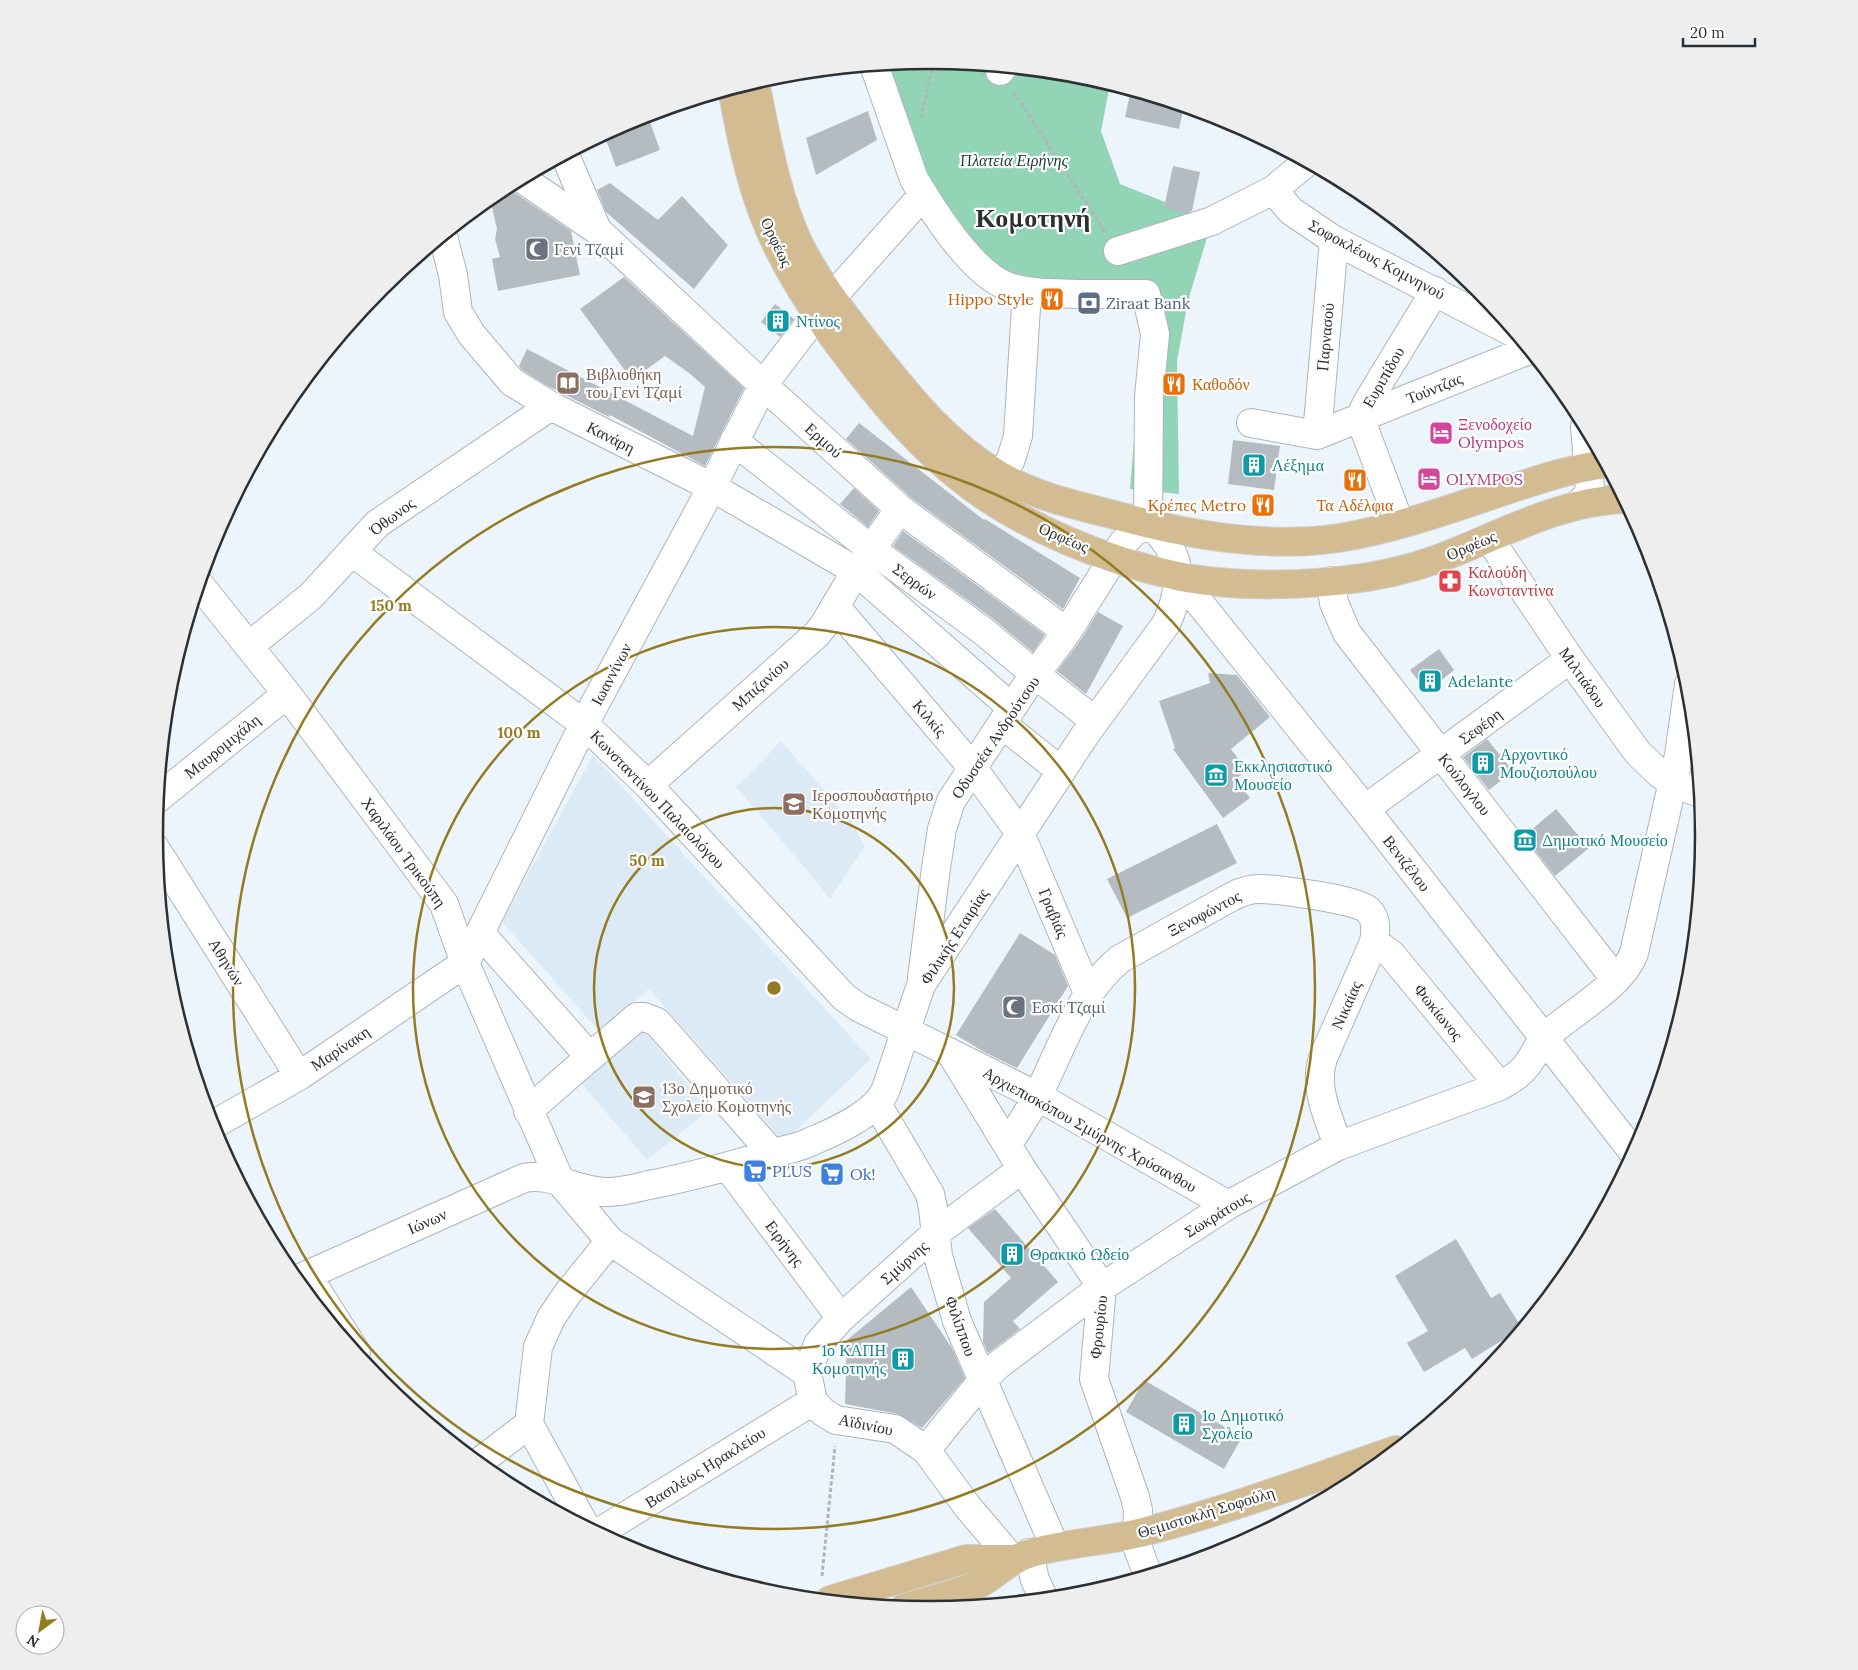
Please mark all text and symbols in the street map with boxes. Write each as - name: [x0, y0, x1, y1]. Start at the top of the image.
- scale bar: [1683, 15, 1756, 47]
- text: 20 m: [1690, 23, 1725, 42]
- park label: Πλατεία Ειρήνης: [960, 150, 1068, 170]
- district label: Κομοτηνή: [976, 201, 1090, 234]
- street label: Ορφέως: [757, 214, 798, 271]
- street label: Σοφοκλέους Κομνηνού: [1305, 215, 1449, 303]
- mosque icon: Γενί Τζαμί: [524, 236, 550, 262]
- place label: Γενί Τζαμί: [554, 239, 624, 259]
- restaurant icon: Hippo Style: [1039, 286, 1065, 312]
- place label: Hippo Style: [948, 289, 1034, 309]
- bank icon: Ziraat Bank: [1076, 290, 1102, 316]
- place label: Ziraat Bank: [1106, 293, 1191, 313]
- street label: Παρνασού: [1312, 302, 1338, 372]
- building icon: Ντίνος: [765, 308, 791, 334]
- place label: Ντίνος: [796, 311, 841, 331]
- street label: Ευριπίδου: [1358, 343, 1408, 411]
- place label: Βιβλιοθήκη του Γενί Τζαμί: [586, 364, 683, 402]
- street label: Τούντζας: [1403, 367, 1466, 408]
- library icon: Βιβλιοθήκη του Γενί Τζαμί: [555, 370, 581, 396]
- restaurant icon: Καθοδόν: [1161, 371, 1187, 397]
- place label: Καθοδόν: [1192, 374, 1250, 394]
- place label: Ξενοδοχείο Olympos: [1458, 414, 1532, 452]
- street label: Κανάρη: [584, 416, 638, 458]
- street label: Ερμού: [801, 418, 847, 462]
- hotel icon: Ξενοδοχείο Olympos: [1428, 420, 1454, 446]
- building icon: Λέξημα: [1241, 452, 1267, 478]
- place label: Λέξημα: [1272, 455, 1325, 475]
- hotel icon: OLYMPOS: [1416, 466, 1442, 492]
- restaurant icon: Τα Αδέλφια: [1342, 467, 1368, 493]
- place label: OLYMPOS: [1446, 469, 1523, 489]
- street label: Όθωνος: [365, 492, 419, 540]
- restaurant icon: Κρέπες Metro: [1250, 492, 1276, 518]
- place label: Κρέπες Metro: [1148, 495, 1246, 515]
- place label: Τα Αδέλφια: [1317, 495, 1394, 515]
- street label: Ορφέως: [1036, 518, 1093, 557]
- street label: Ορφέως: [1443, 525, 1500, 564]
- street label: Σερρών: [889, 558, 941, 604]
- place label: Καλούδη Κωνσταντίνα: [1468, 562, 1554, 600]
- pharmacy icon: Καλούδη Κωνσταντίνα: [1437, 568, 1463, 594]
- text: 150 m: [370, 596, 412, 615]
- street label: Ιωαννίνων: [586, 639, 636, 709]
- street label: Μιλτιάδου: [1555, 643, 1611, 711]
- street label: Μπιζανίου: [727, 653, 793, 715]
- building icon: Adelante: [1417, 668, 1443, 694]
- place label: Adelante: [1447, 671, 1514, 691]
- street label: Οδυσσέα Ανδρούτσου: [947, 672, 1043, 802]
- street label: Κιλκίς: [909, 695, 952, 741]
- street label: Σεφέρη: [1455, 703, 1505, 749]
- street label: Μαυρομιχάλη: [180, 709, 264, 783]
- text: 100 m: [498, 723, 541, 742]
- street label: Κωνσταντίνου Παλαιολόγου: [586, 725, 730, 873]
- place label: Αρχοντικό Μουζιοπούλου: [1500, 744, 1597, 782]
- street label: Κούλογλου: [1434, 749, 1496, 819]
- building icon: Αρχοντικό Μουζιοπούλου: [1470, 750, 1496, 776]
- place label: Εκκλησιαστικό Μουσείο: [1234, 756, 1332, 794]
- museum icon: Εκκλησιαστικό Μουσείο: [1203, 762, 1229, 788]
- place label: Ιεροσπουδαστήριο Κομοτηνής: [812, 785, 933, 823]
- school or university icon: Ιεροσπουδαστήριο Κομοτηνής: [781, 791, 807, 817]
- street label: Χαριλάου Τρικούπη: [357, 793, 451, 911]
- museum icon: Δημοτικό Μουσείο: [1512, 827, 1538, 853]
- place label: Δημοτικό Μουσείο: [1542, 830, 1668, 850]
- street label: Βενιζέλου: [1379, 831, 1435, 895]
- text: 50 m: [629, 851, 665, 870]
- street label: Φιλικής Εταιρίας: [915, 884, 993, 988]
- street label: Γραβιάς: [1035, 885, 1074, 942]
- street label: Ξενοφώντος: [1164, 885, 1245, 941]
- street label: Αθηνών: [205, 934, 249, 990]
- street label: Νικαίας: [1326, 977, 1366, 1032]
- centre of rings: [765, 979, 783, 997]
- street label: Φωκίωνος: [1410, 980, 1468, 1045]
- mosque icon: Εσκί Τζαμί: [1001, 994, 1027, 1020]
- place label: Εσκί Τζαμί: [1032, 997, 1106, 1017]
- street label: Μαρίνακη: [307, 1021, 373, 1075]
- street label: Αρχιεπισκόπου Σμύρνης Χρύσανθου: [980, 1062, 1200, 1196]
- place label: 13ο Δημοτικό Σχολείο Κομοτηνής: [662, 1078, 792, 1116]
- school or university icon: 13ο Δημοτικό Σχολείο Κομοτηνής: [631, 1084, 657, 1110]
- supermarket icon: PLUS: [742, 1158, 768, 1184]
- place label: PLUS: [772, 1161, 812, 1181]
- supermarket icon: Ok!: [819, 1161, 845, 1187]
- place label: Ok!: [850, 1164, 876, 1184]
- street label: Σωκράτους: [1181, 1186, 1254, 1241]
- street label: Ιώνων: [404, 1204, 450, 1238]
- street label: Ειρήνης: [761, 1216, 809, 1270]
- street label: Σμύρνης: [876, 1235, 932, 1288]
- building icon: Θρακικό Ωδείο: [999, 1241, 1025, 1267]
- place label: Θρακικό Ωδείο: [1030, 1244, 1129, 1264]
- street label: Φιλίππου: [941, 1293, 981, 1359]
- street label: Φρουρίου: [1085, 1294, 1111, 1360]
- place label: 1ο ΚΑΠΗ Κομοτηνής: [812, 1340, 887, 1378]
- building icon: 1ο ΚΑΠΗ Κομοτηνής: [890, 1346, 916, 1372]
- place label: 1ο Δημοτικό Σχολείο: [1202, 1405, 1284, 1443]
- street label: Αϊδινίου: [837, 1408, 895, 1440]
- building icon: 1ο Δημοτικό Σχολείο: [1171, 1411, 1197, 1437]
- street label: Βασιλέως Ηρακλείου: [641, 1422, 769, 1512]
- street label: Θεμιστοκλή Σοφούλη: [1135, 1482, 1277, 1542]
- north arrow: [15, 1605, 65, 1655]
- text: N: [24, 1630, 42, 1652]

